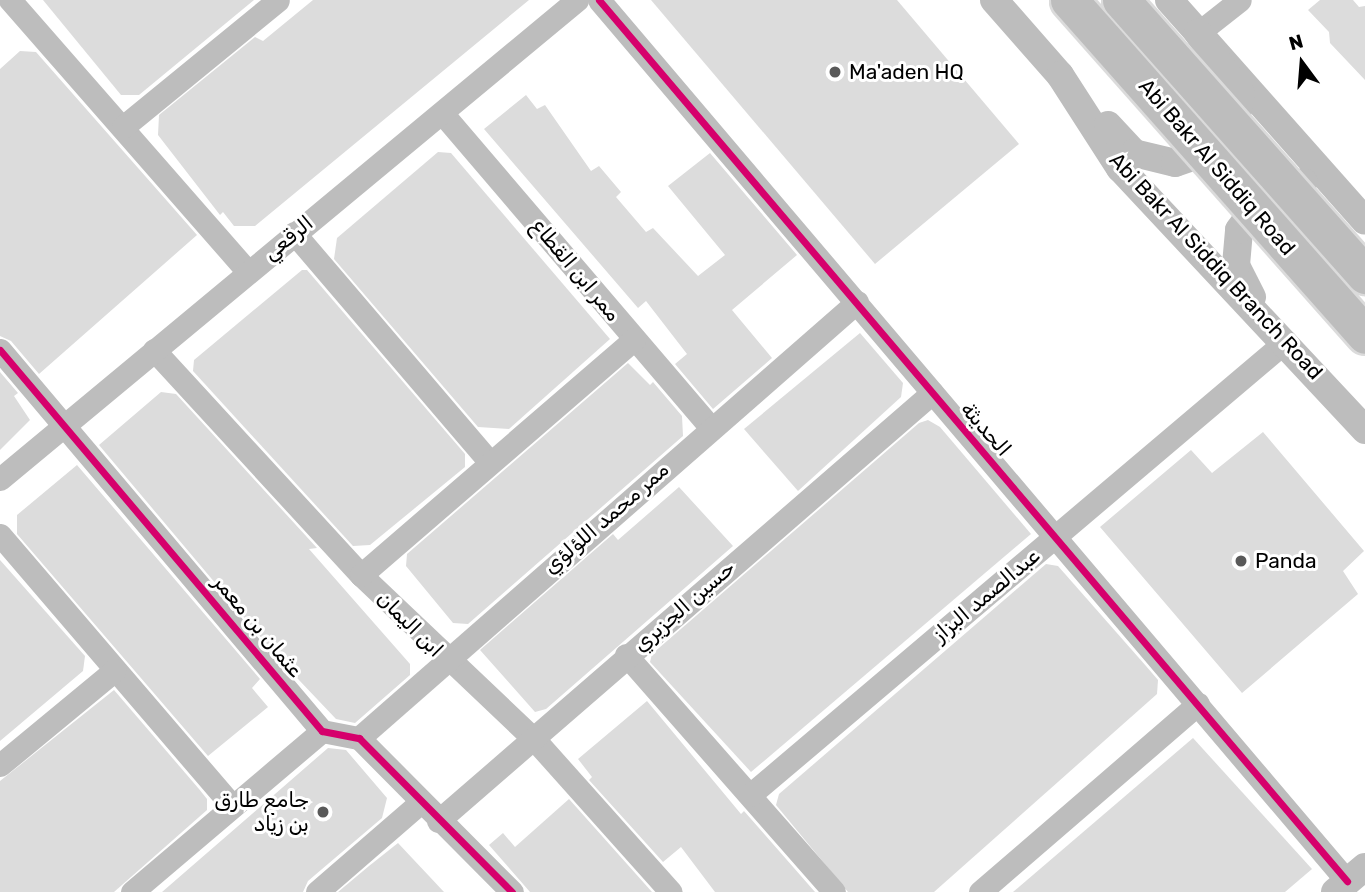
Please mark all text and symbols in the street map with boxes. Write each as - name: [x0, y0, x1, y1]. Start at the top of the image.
- north arrow: [1267, 28, 1337, 98]
- text: N: [1286, 29, 1306, 55]
- place label: Ma'aden HQ: [849, 59, 964, 85]
- marker: Ma'aden HQ: [827, 64, 843, 80]
- street label: Abi Bakr Al Siddiq Road: [1133, 73, 1301, 261]
- street label: Abi Bakr Al Siddiq Branch Road: [1104, 147, 1328, 385]
- street label: الرقعي: [258, 210, 318, 266]
- street label: ممر ابن القطاع: [526, 214, 626, 326]
- street label: الحديثة: [956, 397, 1016, 461]
- street label: ممر محمد اللؤلؤي: [538, 457, 674, 579]
- street label: عبدالصمد البزاز: [927, 543, 1045, 647]
- place label: Panda: [1255, 548, 1317, 574]
- marker: Panda: [1233, 553, 1249, 569]
- street label: حسين الجزيري: [628, 555, 740, 657]
- street label: عثمان بن معمر: [208, 570, 308, 682]
- street label: ابن اليمان: [372, 586, 448, 662]
- place label: جامع طارق بن زياد: [214, 787, 309, 837]
- marker: جامع طارق بن زياد: [315, 804, 331, 820]

